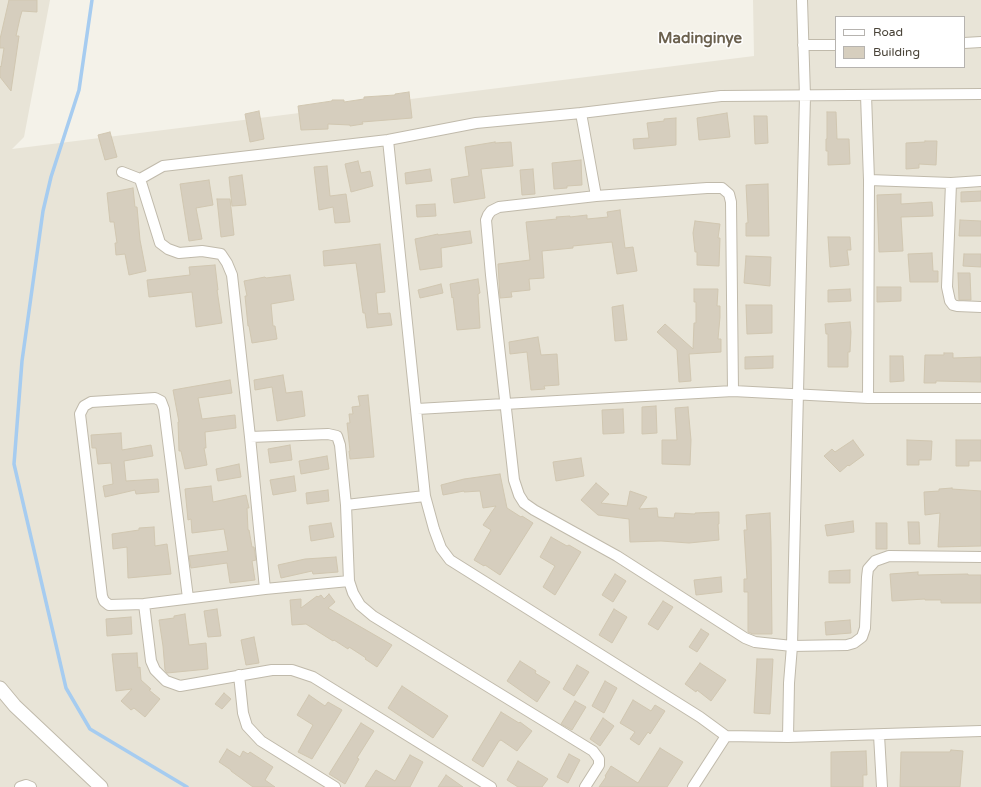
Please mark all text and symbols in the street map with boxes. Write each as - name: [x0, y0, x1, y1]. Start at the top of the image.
- legend: [835, 16, 965, 68]
- text: Road: [873, 25, 903, 39]
- district label: Madinginye: [658, 30, 742, 48]
- text: Building: [873, 45, 920, 59]

